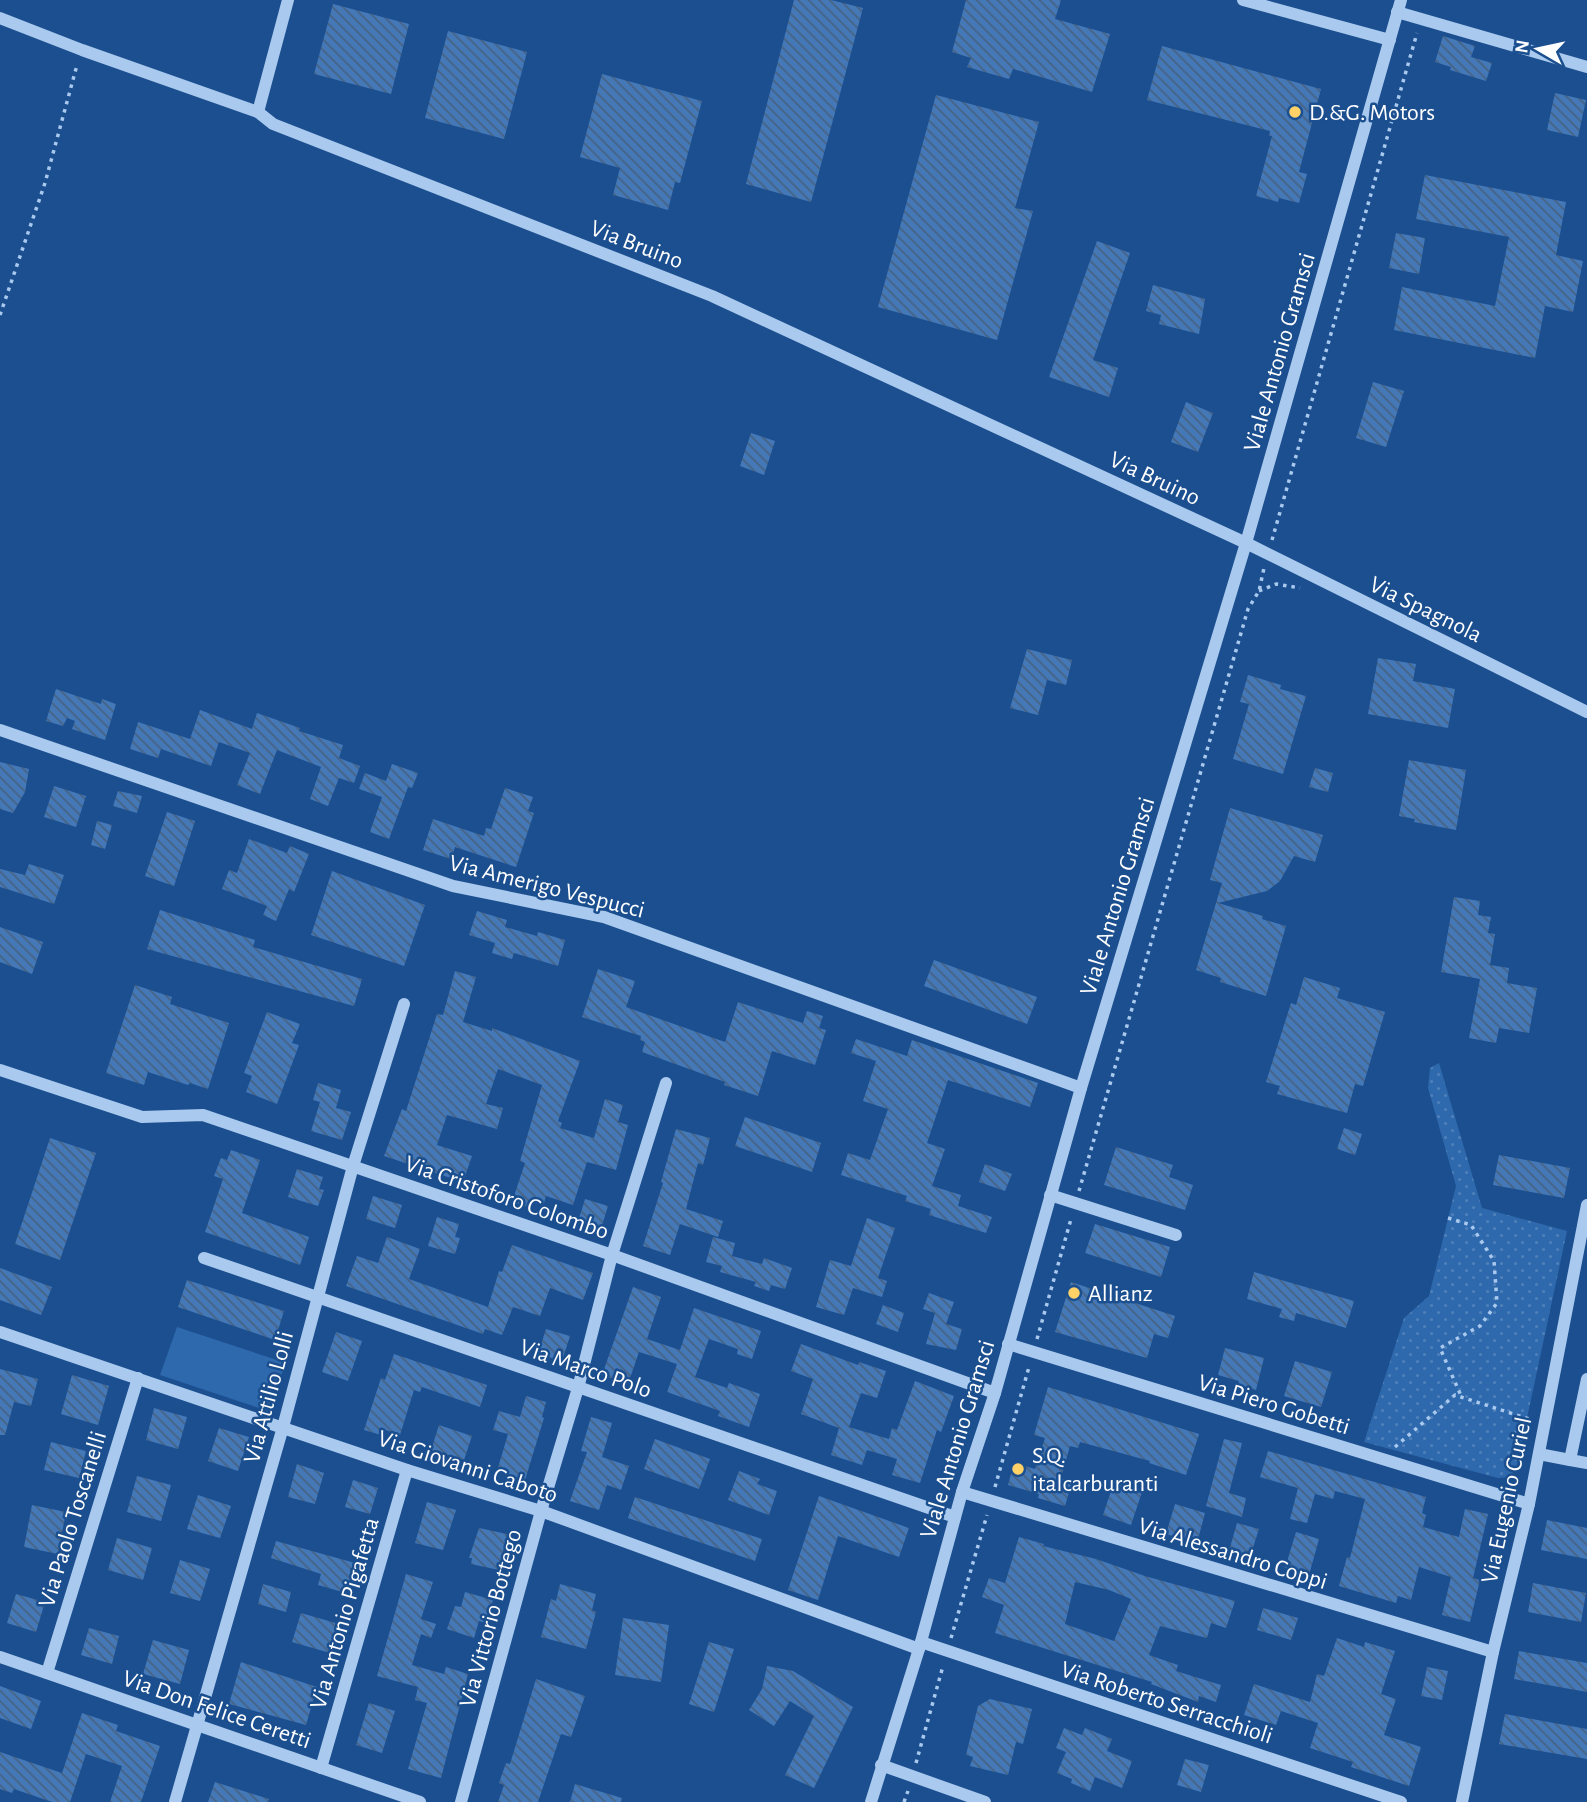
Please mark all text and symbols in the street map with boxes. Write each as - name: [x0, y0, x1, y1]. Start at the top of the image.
- north arrow: [1503, 14, 1573, 84]
- text: N: [1512, 39, 1533, 55]
- place label: D.&G. Motors: [1309, 101, 1435, 125]
- marker: D.&G. Motors: [1287, 104, 1303, 120]
- street label: Via Bruino: [587, 216, 686, 274]
- street label: Viale Antonio Gramsci: [1240, 250, 1320, 454]
- street label: Via Bruino: [1106, 448, 1204, 510]
- street label: Via Spagnola: [1366, 572, 1486, 647]
- street label: Viale Antonio Gramsci: [1076, 794, 1159, 998]
- street label: Via Amerigo Vespucci: [447, 851, 647, 923]
- street label: Via Cristoforo Colombo: [402, 1152, 612, 1244]
- place label: Allianz: [1088, 1282, 1153, 1306]
- marker: Allianz: [1066, 1285, 1082, 1301]
- street label: Via Attilio Lolli: [240, 1329, 298, 1466]
- street label: Via Marco Polo: [517, 1335, 655, 1403]
- street label: Viale Antonio Gramsci: [916, 1337, 999, 1541]
- street label: Via Piero Gobetti: [1195, 1370, 1353, 1439]
- street label: Via Eugenio Curiel: [1478, 1415, 1536, 1585]
- street label: Via Giovanni Caboto: [375, 1427, 561, 1507]
- street label: Via Paolo Toscanelli: [35, 1428, 111, 1610]
- place label: S.Q. italcarburanti: [1032, 1444, 1159, 1496]
- marker: S.Q. italcarburanti: [1010, 1461, 1026, 1477]
- street label: Via Alessandro Coppi: [1135, 1514, 1330, 1594]
- street label: Via Antonio Pigafetta: [306, 1515, 384, 1712]
- street label: Via Vittorio Bottego: [456, 1527, 526, 1710]
- street label: Via Roberto Serracchioli: [1058, 1657, 1276, 1749]
- street label: Via Don Felice Ceretti: [119, 1666, 314, 1753]

